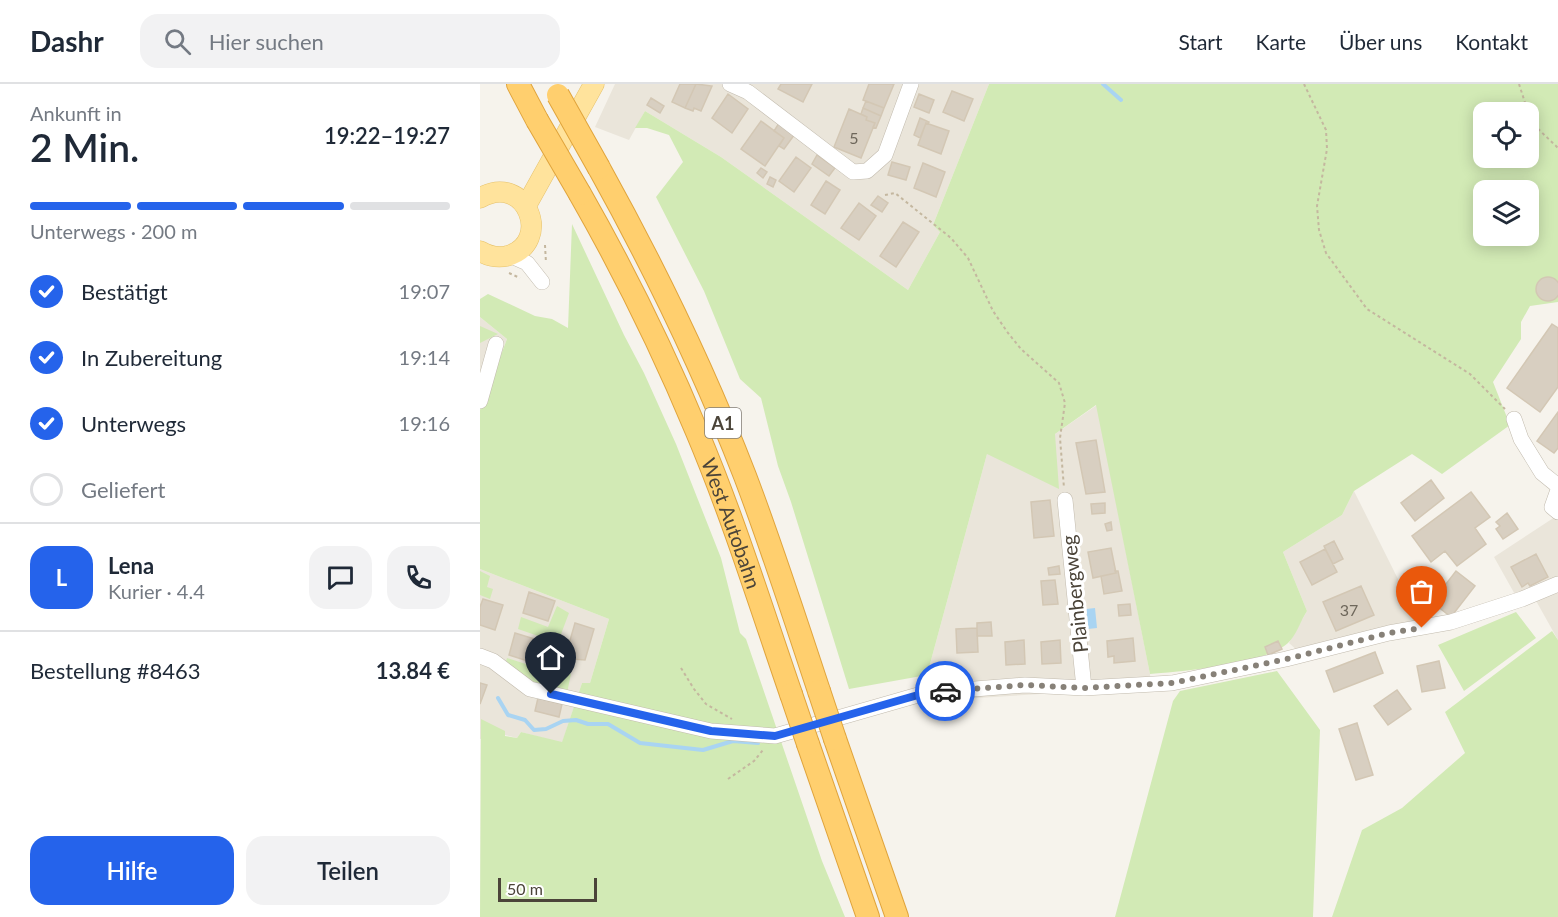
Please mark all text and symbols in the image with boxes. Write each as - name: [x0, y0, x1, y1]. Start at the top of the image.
- search box: [140, 14, 560, 68]
- text: Dashr: [30, 24, 104, 58]
- icon: search: [161, 25, 194, 58]
- text: Hier suchen: [209, 28, 324, 55]
- text: Start: [1178, 29, 1223, 54]
- text: Karte: [1256, 29, 1306, 54]
- text: Über uns: [1339, 29, 1422, 54]
- text: Kontakt: [1455, 29, 1528, 54]
- text: Ankunft in: [30, 101, 122, 125]
- map controls: [1473, 102, 1539, 246]
- button: locate: [1473, 102, 1539, 168]
- text: 19:22–19:27: [324, 122, 450, 149]
- text: 2 Min.: [30, 124, 139, 170]
- house number: 5: [849, 128, 859, 147]
- button: layers: [1473, 180, 1539, 246]
- text: Unterwegs · 200 m: [30, 219, 197, 243]
- icon: check: [30, 275, 63, 308]
- text: Bestätigt: [81, 278, 168, 305]
- text: 19:07: [399, 279, 450, 303]
- icon: check: [30, 341, 63, 374]
- text: In Zubereitung: [81, 344, 222, 371]
- text: 19:14: [399, 345, 450, 369]
- icon: check: [30, 407, 63, 440]
- road number: A1: [705, 408, 741, 438]
- text: Unterwegs: [81, 410, 186, 437]
- text: 19:16: [399, 411, 450, 435]
- street label: West Autobahn: [697, 455, 766, 592]
- text: Geliefert: [81, 476, 165, 503]
- street label: Plainbergweg: [1056, 534, 1092, 654]
- button: chat: [309, 546, 372, 609]
- button: phone: [387, 546, 450, 609]
- text: Lena: [108, 552, 154, 579]
- text: L: [56, 564, 67, 591]
- pin: [1396, 566, 1447, 628]
- icon: bag: [1405, 575, 1438, 608]
- text: Kurier · 4.4: [108, 579, 205, 603]
- house number: 37: [1340, 600, 1358, 619]
- pin: [525, 632, 576, 694]
- icon: home: [534, 641, 567, 674]
- text: Bestellung #8463: [30, 657, 200, 684]
- text: 13.84 €: [376, 657, 450, 684]
- courier: [915, 661, 975, 721]
- icon: car: [929, 675, 962, 708]
- button: Hilfe: [30, 836, 234, 905]
- button: Teilen: [246, 836, 450, 905]
- scale bar: [498, 875, 597, 902]
- text: 50 m: [507, 879, 543, 898]

